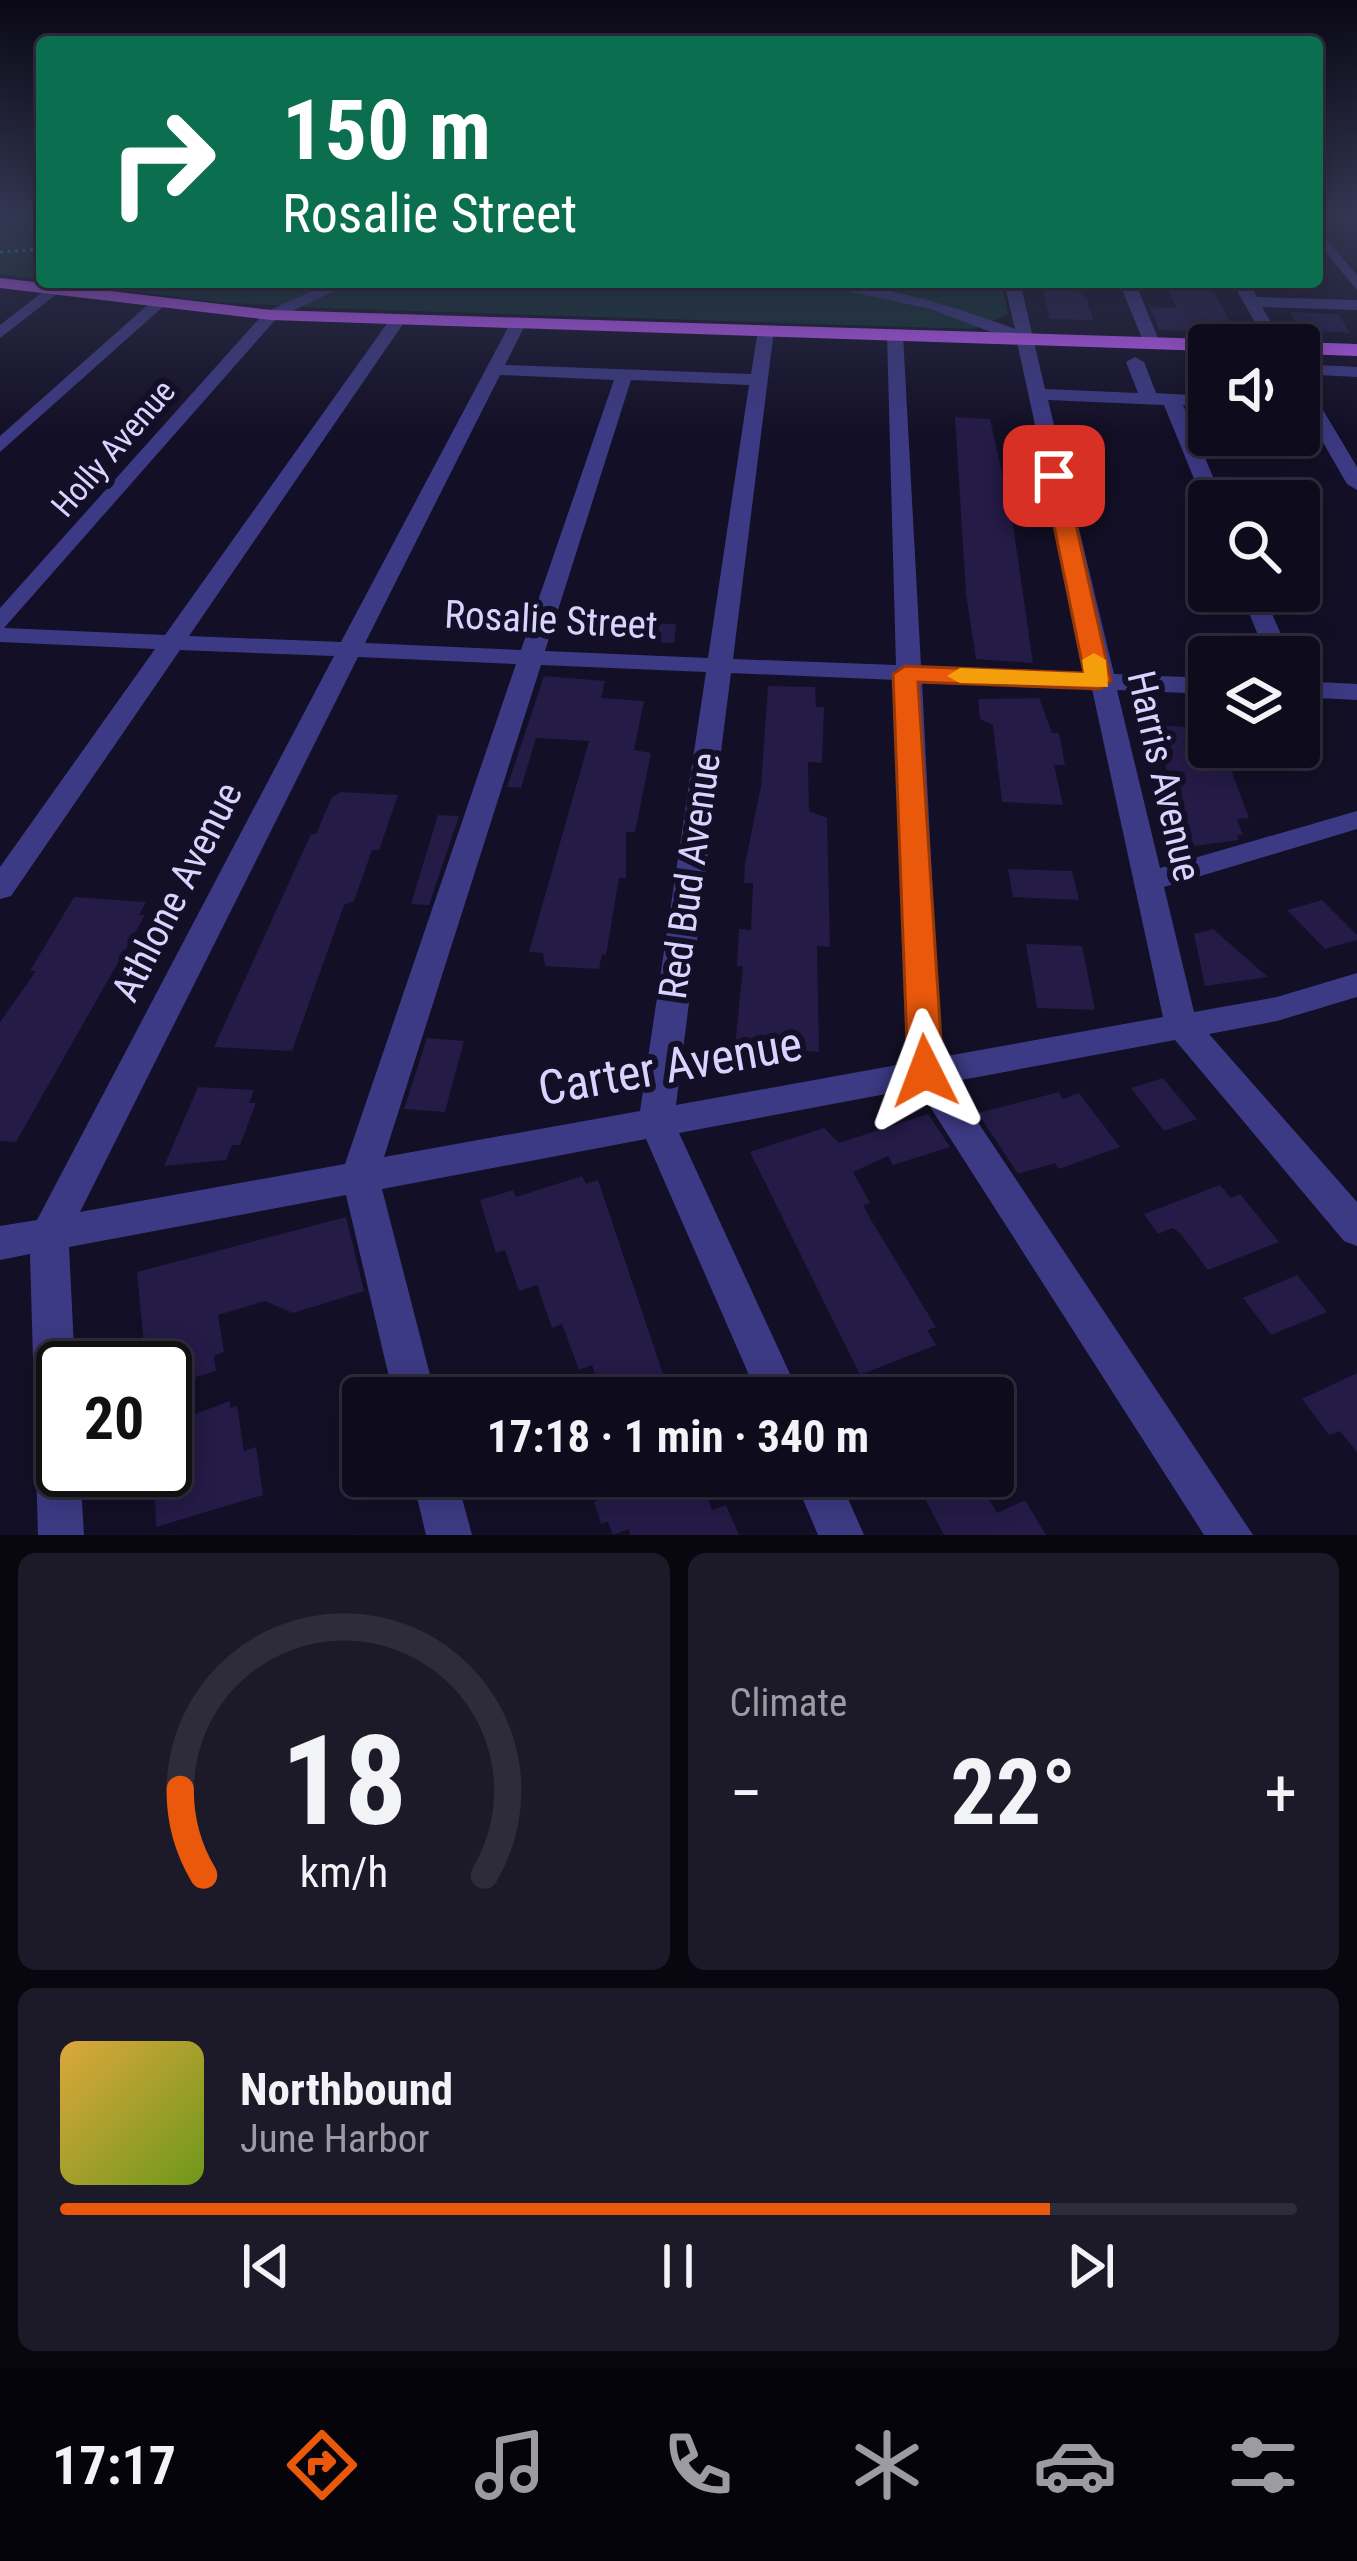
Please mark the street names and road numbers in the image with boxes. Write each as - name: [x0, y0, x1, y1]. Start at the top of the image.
- street label: Holly Avenue: [43, 372, 183, 524]
- street label: Rosalie Street: [443, 591, 659, 649]
- street label: Harris Avenue: [1117, 666, 1211, 886]
- street label: Red Bud Avenue: [650, 750, 730, 1002]
- street label: Athlone Avenue: [102, 775, 252, 1009]
- street label: Carter Avenue: [534, 1015, 806, 1117]

